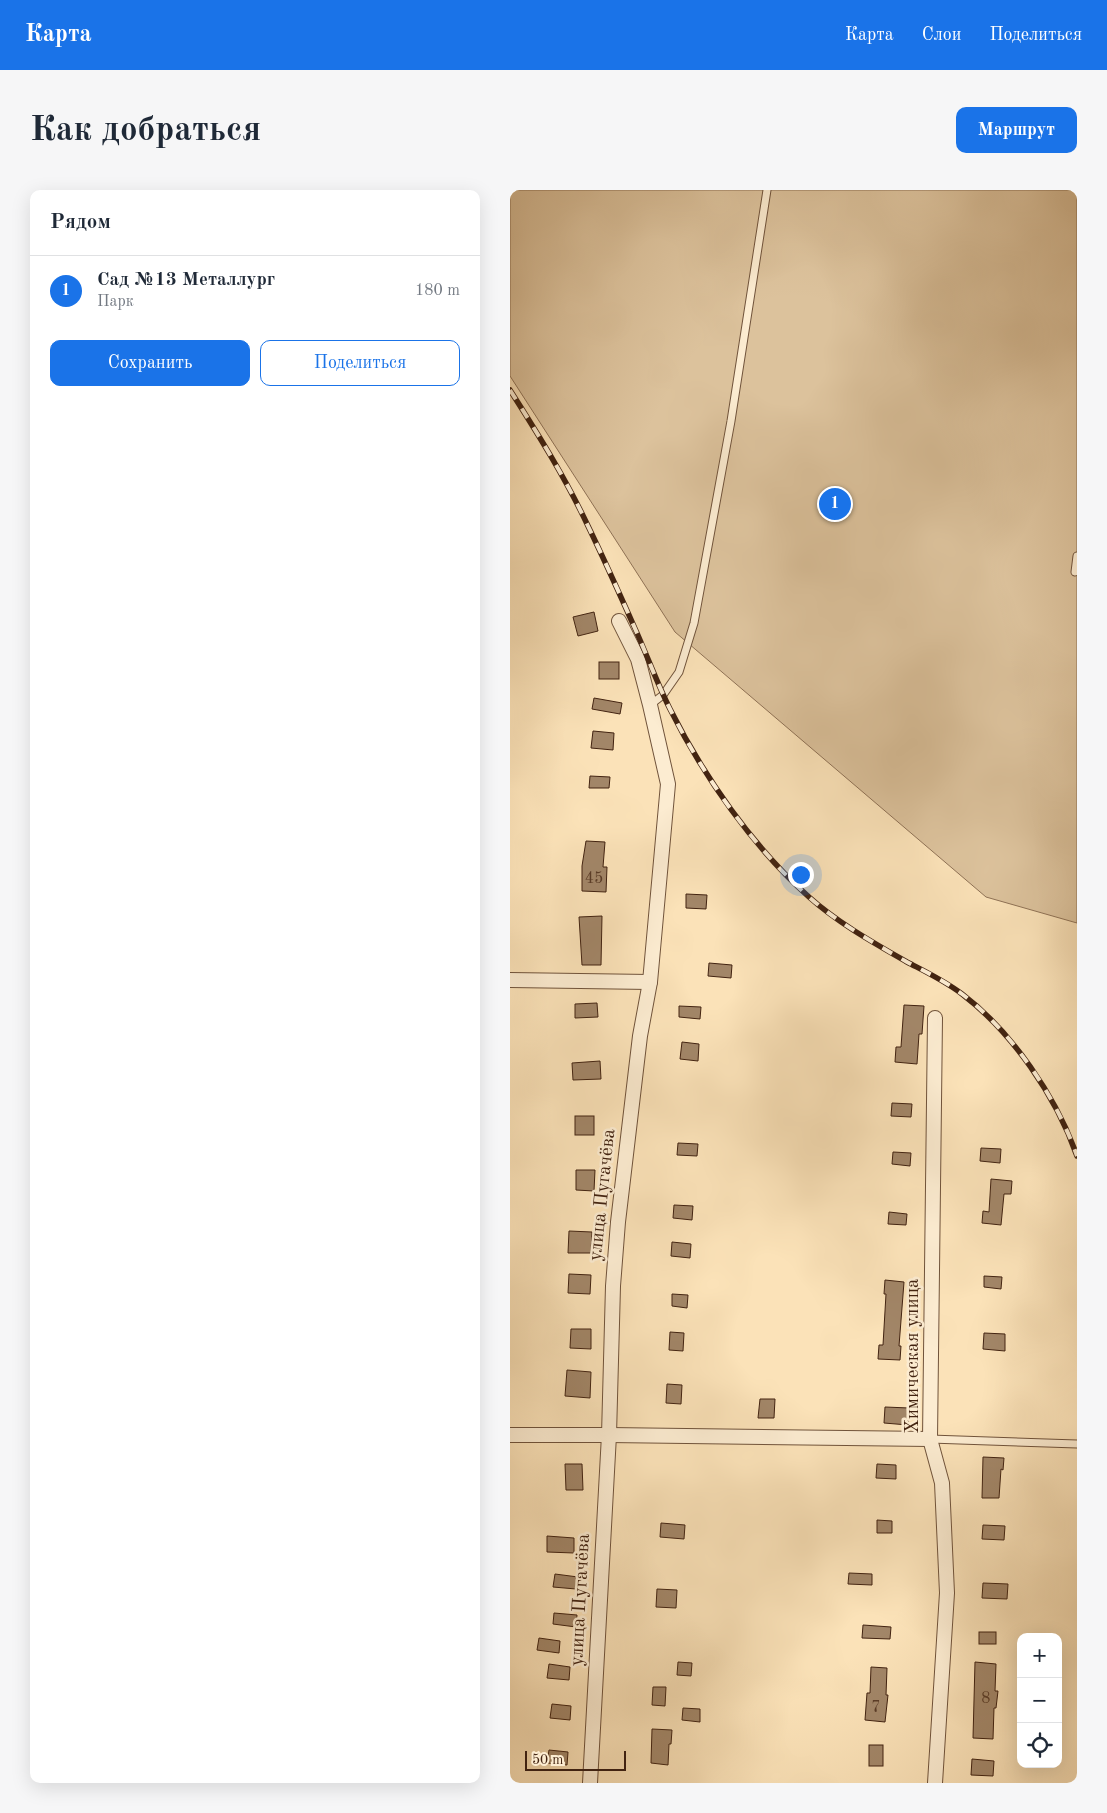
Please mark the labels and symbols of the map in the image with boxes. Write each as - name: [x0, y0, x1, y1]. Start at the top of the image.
- pin: 1: [819, 485, 851, 523]
- your location: [788, 862, 814, 888]
- house number: 45: [585, 871, 603, 887]
- street label: улица Пугачёва: [587, 1127, 619, 1262]
- street label: Химическая улица: [904, 1278, 923, 1433]
- street label: улица Пугачёва: [568, 1533, 594, 1667]
- house number: 8: [981, 1691, 991, 1707]
- house number: 7: [871, 1700, 881, 1716]
- scale bar: [525, 1748, 626, 1771]

